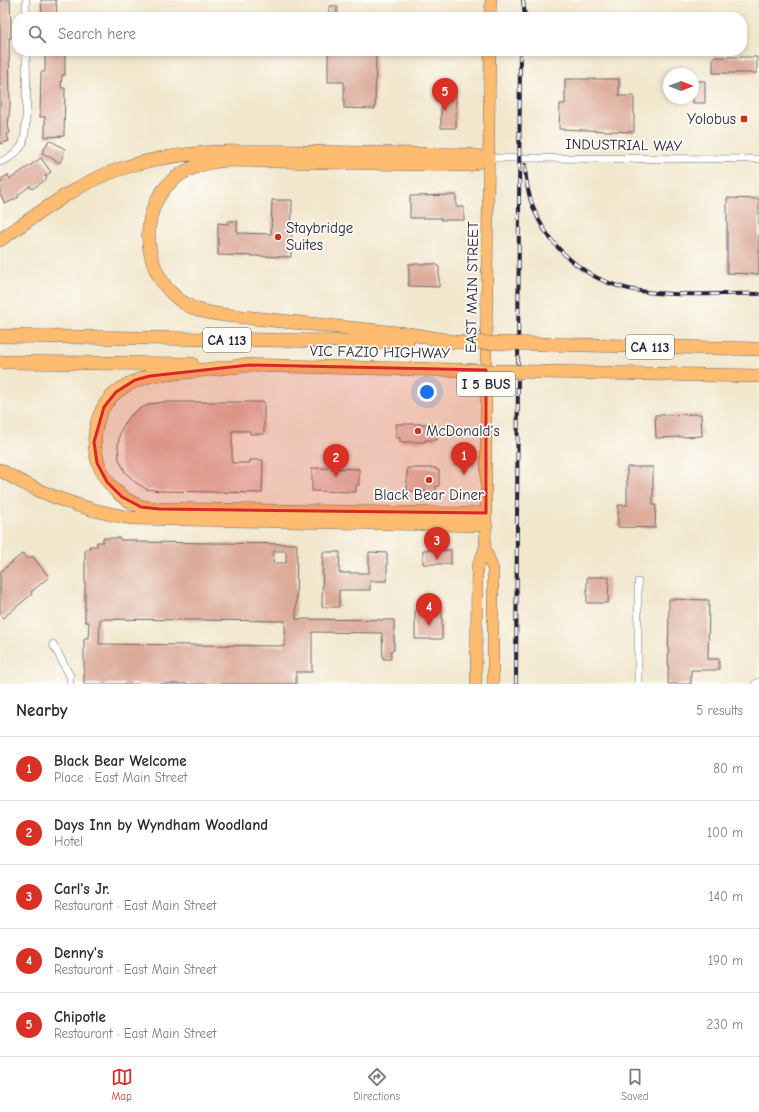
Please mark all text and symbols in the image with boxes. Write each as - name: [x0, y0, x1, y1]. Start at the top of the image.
- search box: [12, 12, 747, 56]
- icon: search: [26, 23, 48, 45]
- text: Search here: [58, 25, 136, 43]
- north arrow: [663, 68, 699, 104]
- pin: 5: [432, 78, 458, 111]
- place label: Yolobus: [687, 110, 736, 128]
- marker: Yolobus: [739, 114, 749, 124]
- street label: INDUSTRIAL WAY: [566, 135, 683, 155]
- place label: Staybridge Suites: [286, 219, 354, 254]
- street label: EAST MAIN STREET: [462, 221, 482, 353]
- marker: Staybridge Suites: [273, 232, 283, 242]
- road number: CA 113: [203, 328, 251, 352]
- road number: CA 113: [626, 335, 674, 359]
- street label: VIC FAZIO HIGHWAY: [310, 342, 451, 362]
- road number: I 5 BUS: [457, 372, 515, 396]
- your location: [417, 382, 437, 402]
- place label: McDonald's: [426, 422, 500, 440]
- marker: McDonald's: [413, 426, 423, 436]
- pin: 1: [451, 442, 477, 475]
- pin: 2: [323, 444, 349, 477]
- marker: Black Bear Diner: [424, 475, 434, 485]
- place label: Black Bear Diner: [374, 486, 484, 504]
- pin: 3: [424, 527, 450, 560]
- pin: 4: [416, 593, 442, 626]
- text: Nearby: [16, 701, 67, 720]
- text: 5 results: [696, 703, 743, 718]
- text: Black Bear Welcome: [54, 752, 187, 770]
- text: 1: [26, 761, 32, 776]
- text: 80 m: [713, 761, 743, 776]
- text: Place · East Main Street: [54, 770, 187, 785]
- text: Days Inn by Wyndham Woodland: [54, 816, 268, 834]
- text: 2: [26, 825, 32, 840]
- text: 100 m: [707, 825, 743, 840]
- text: Hotel: [54, 834, 83, 849]
- text: Carl's Jr.: [54, 880, 109, 898]
- text: 3: [26, 889, 32, 904]
- text: 140 m: [709, 889, 743, 904]
- text: Restaurant · East Main Street: [54, 898, 216, 913]
- text: Denny's: [54, 944, 103, 962]
- text: 4: [26, 953, 32, 968]
- text: 190 m: [708, 953, 743, 968]
- text: Restaurant · East Main Street: [54, 962, 216, 977]
- text: Chipotle: [54, 1008, 106, 1026]
- text: 5: [26, 1017, 32, 1032]
- text: 230 m: [707, 1017, 743, 1032]
- text: Restaurant · East Main Street: [54, 1026, 216, 1041]
- tab: Map: [111, 1066, 133, 1103]
- tab: Directions: [354, 1066, 400, 1103]
- tab: Saved: [621, 1066, 648, 1103]

